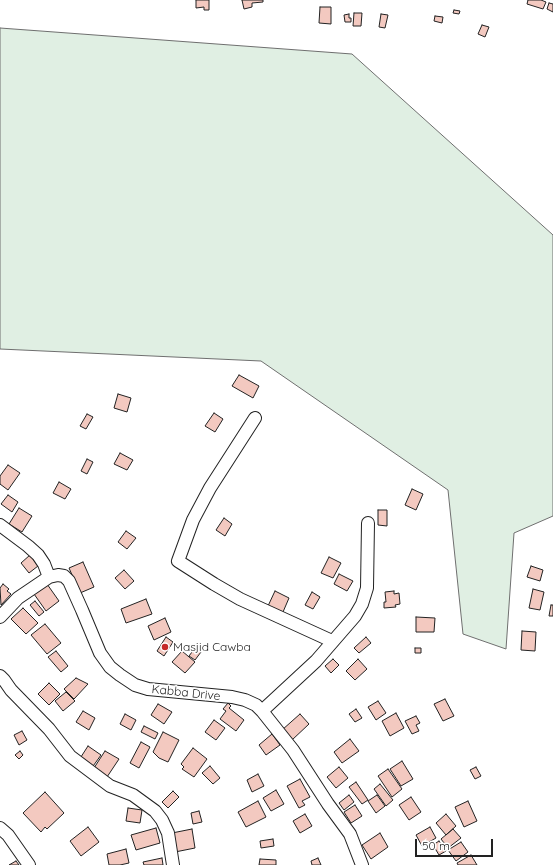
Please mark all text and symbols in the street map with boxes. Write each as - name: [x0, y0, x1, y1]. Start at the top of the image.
- place label: Masjid Cawba: [173, 640, 251, 654]
- marker: Masjid Cawba: [160, 642, 170, 652]
- street label: Kabba Drive: [151, 682, 221, 704]
- scale bar: [417, 831, 495, 857]
- text: 50 m: [422, 838, 450, 853]

